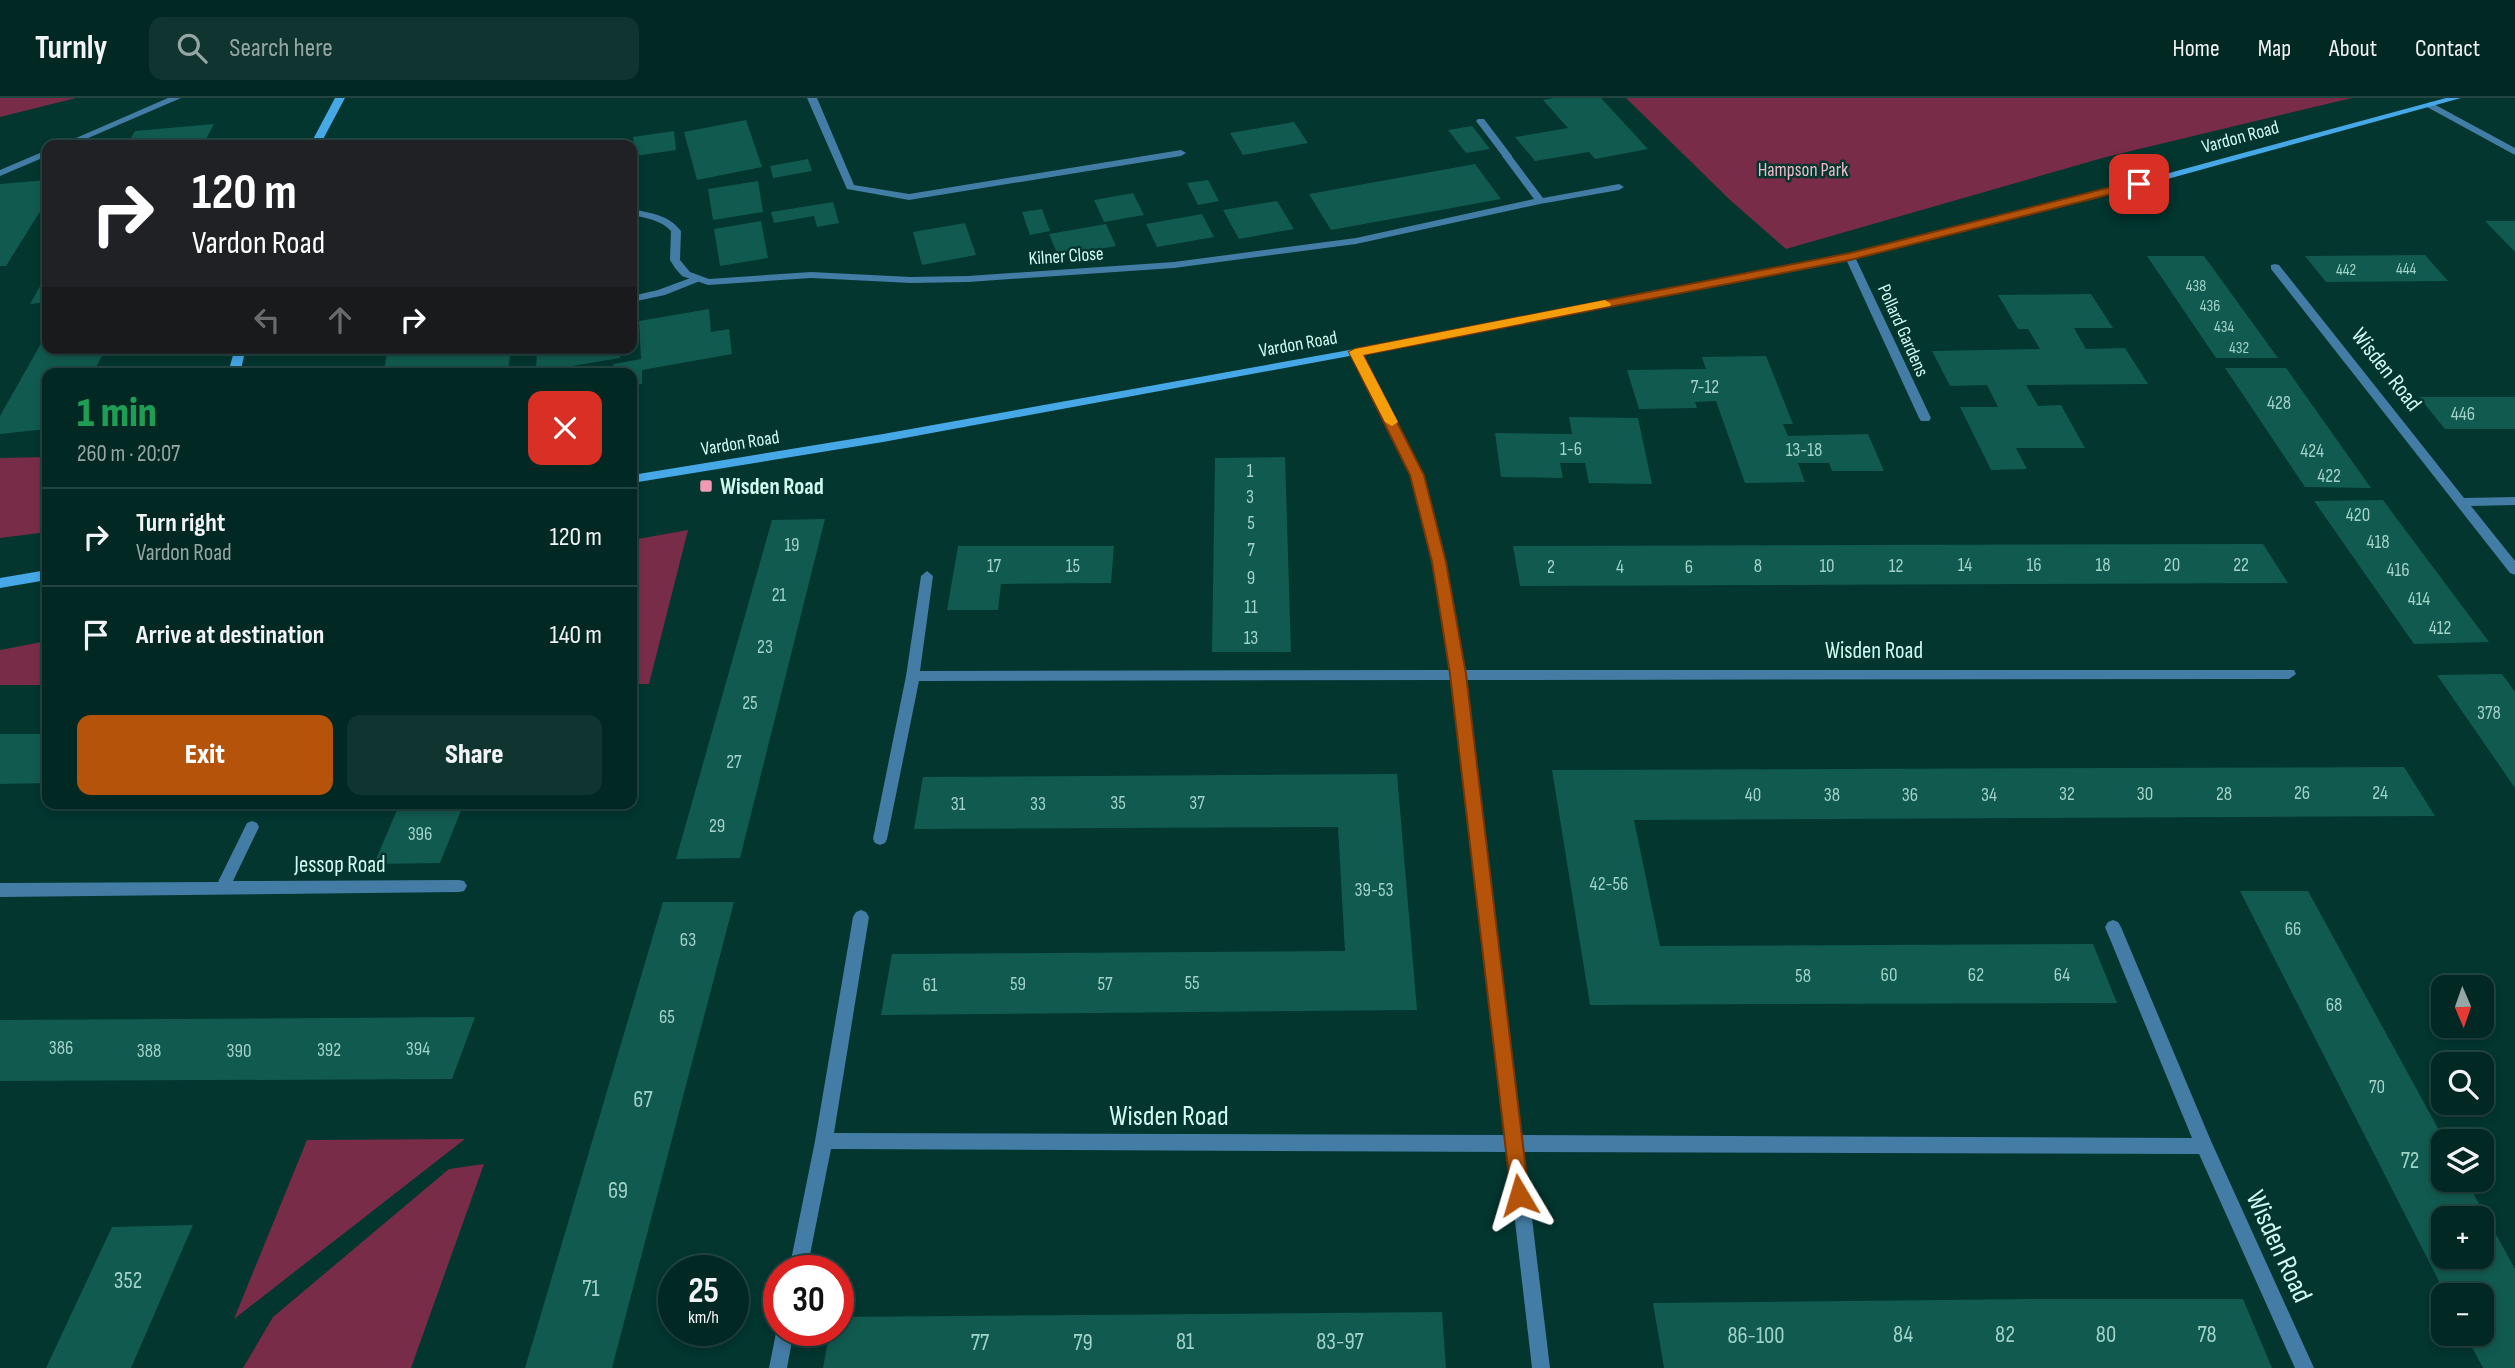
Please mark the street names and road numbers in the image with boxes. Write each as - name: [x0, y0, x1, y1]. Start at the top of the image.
- street label: Vardon Road: [2199, 116, 2282, 159]
- street label: Kilner Close: [1028, 242, 1104, 271]
- street label: Pollard Gardens: [1872, 281, 1933, 381]
- street label: Wisden Road: [2345, 322, 2427, 417]
- street label: Vardon Road: [1257, 326, 1339, 363]
- street label: Vardon Road: [699, 426, 781, 461]
- street label: Wisden Road: [1825, 637, 1923, 665]
- street label: Jessop Road: [293, 851, 386, 879]
- street label: Wisden Road: [1109, 1100, 1229, 1133]
- street label: Wisden Road: [2238, 1186, 2319, 1308]

